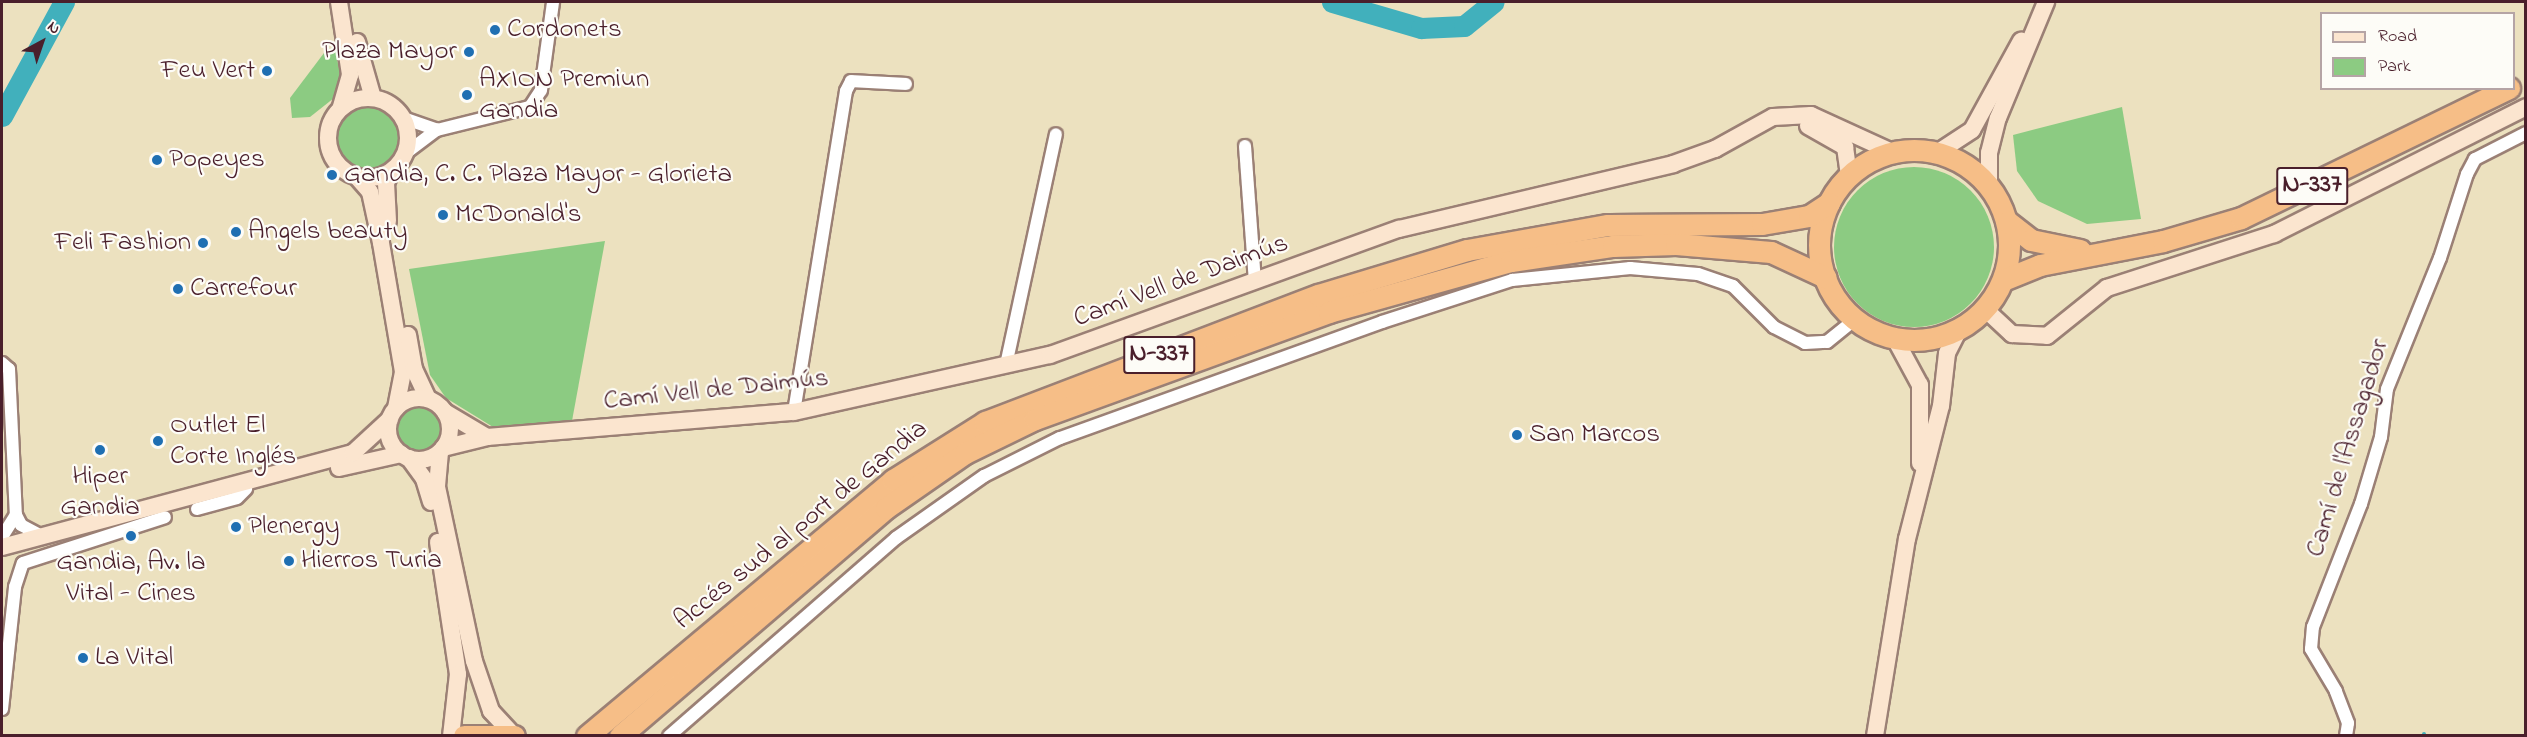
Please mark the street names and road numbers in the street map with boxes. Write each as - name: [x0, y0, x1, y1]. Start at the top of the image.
- road number: N-337: [2276, 163, 2348, 209]
- street label: Camí Vell de Daimús: [1069, 227, 1293, 335]
- road number: N-337: [1123, 332, 1195, 378]
- street label: Camí de l'Assagador: [2299, 335, 2397, 561]
- street label: Camí Vell de Daimús: [602, 362, 830, 418]
- street label: Accés sud al port de Gandia: [668, 413, 934, 637]

